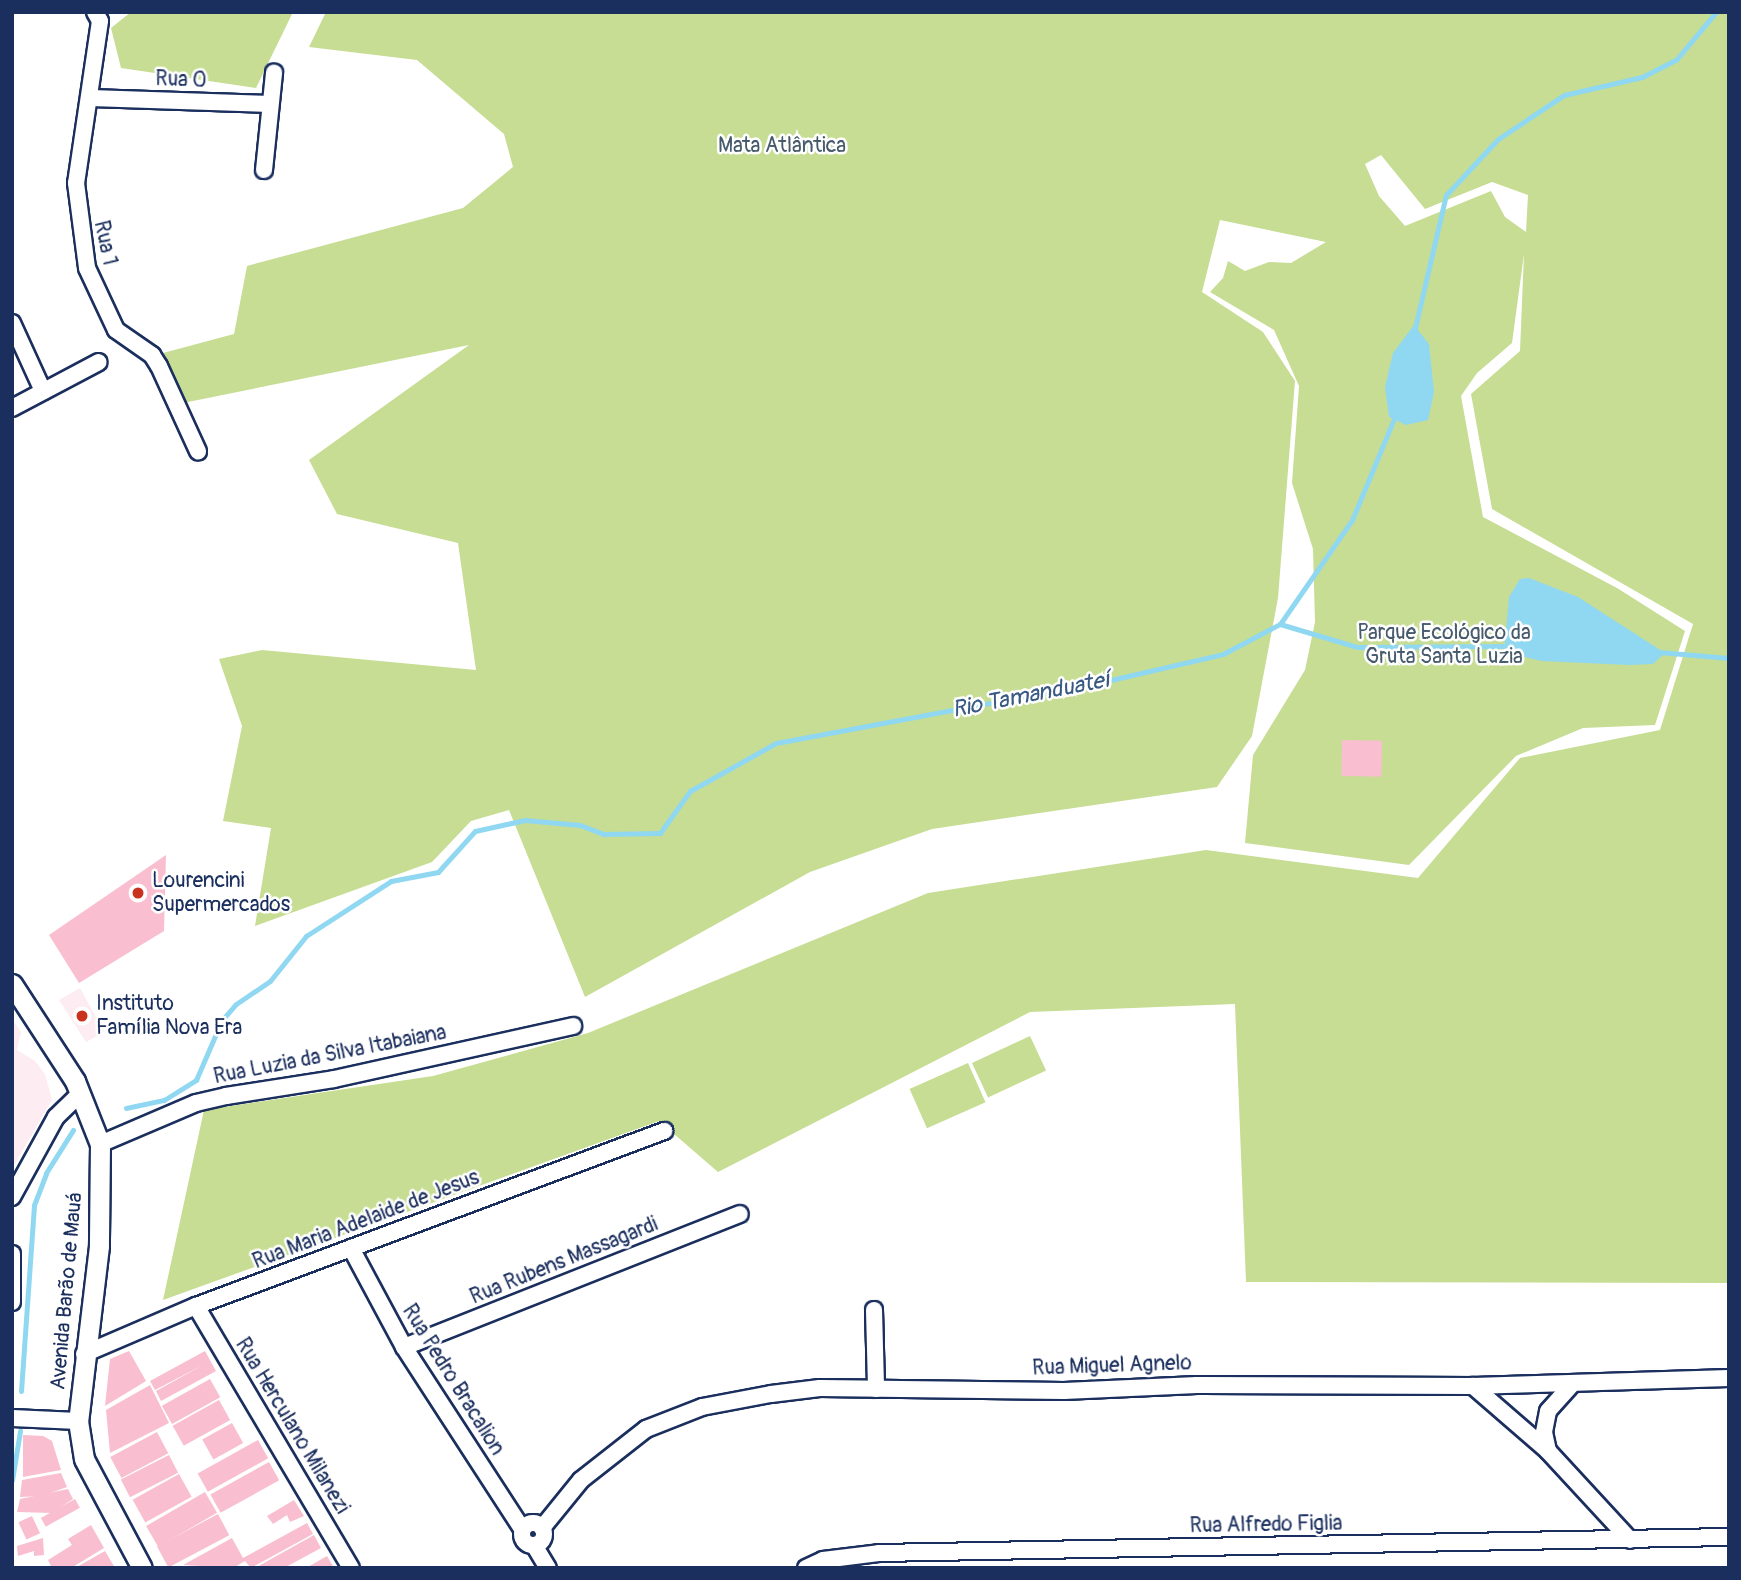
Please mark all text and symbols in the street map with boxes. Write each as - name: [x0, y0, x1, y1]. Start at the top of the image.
- street label: Rua 0: [155, 67, 207, 93]
- park label: Mata Atlântica: [718, 133, 846, 159]
- street label: Rua 1: [88, 218, 122, 268]
- park label: Parque Ecológico da Gruta Santa Luzia: [1357, 620, 1531, 670]
- water label: Rio Tamanduateí: [950, 666, 1112, 724]
- place label: Lourencini Supermercados: [152, 868, 290, 918]
- marker: Lourencini Supermercados: [130, 885, 146, 901]
- place label: Instituto Família Nova Era: [96, 991, 242, 1041]
- marker: Instituto Família Nova Era: [74, 1008, 90, 1024]
- street label: Rua Luzia da Silva Itabaiana: [211, 1020, 449, 1090]
- street label: Rua Maria Adelaide de Jesus: [249, 1165, 483, 1275]
- street label: Avenida Barão de Mauá: [46, 1191, 88, 1391]
- street label: Rua Rubens Massagardi: [466, 1212, 662, 1310]
- street label: Rua Pedro Bracalion: [396, 1300, 510, 1460]
- street label: Rua Herculano Milanezi: [230, 1333, 354, 1519]
- street label: Rua Miguel Agnelo: [1032, 1351, 1192, 1381]
- street label: Rua Alfredo Figlia: [1189, 1511, 1343, 1539]

